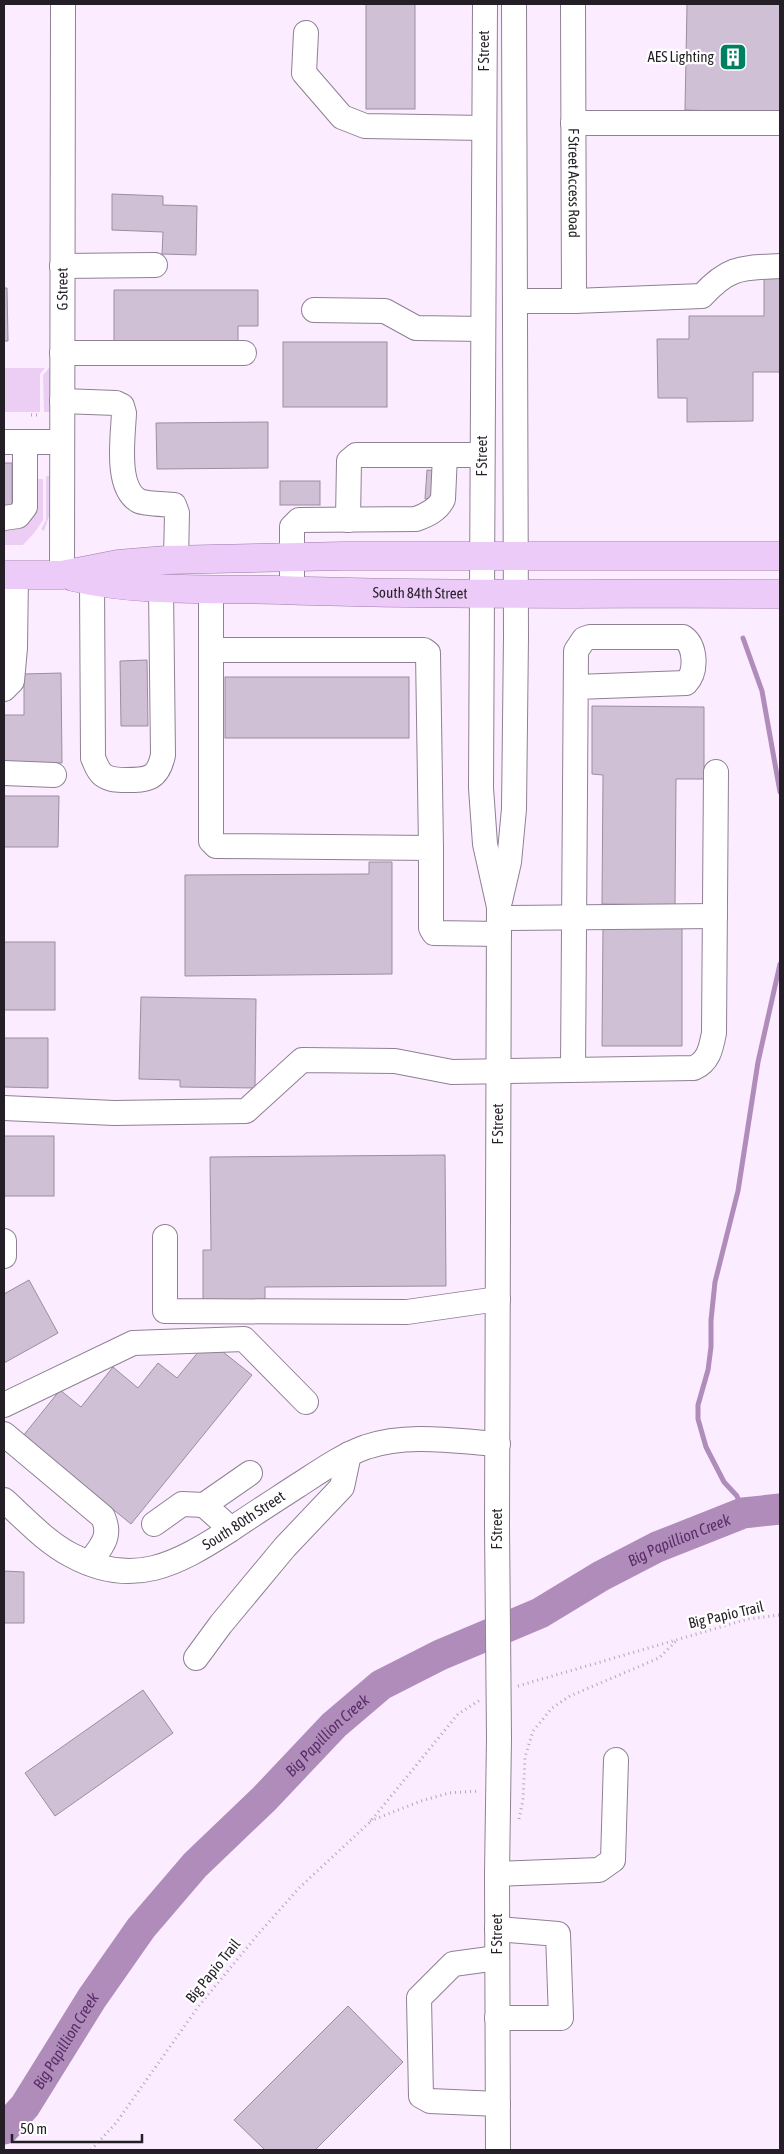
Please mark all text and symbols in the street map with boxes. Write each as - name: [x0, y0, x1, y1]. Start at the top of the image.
- street label: F Street: [475, 30, 492, 72]
- building icon: AES Lighting: [718, 42, 748, 72]
- place label: AES Lighting: [647, 48, 715, 65]
- street label: F Street Access Road: [565, 128, 583, 238]
- street label: G Street: [53, 267, 71, 311]
- street label: F Street: [473, 435, 490, 477]
- street label: South 84th Street: [372, 583, 468, 602]
- street label: F Street: [489, 1103, 506, 1145]
- street label: South 80th Street: [199, 1487, 288, 1553]
- street label: F Street: [488, 1508, 505, 1550]
- water label: Big Papillion Creek: [625, 1510, 734, 1570]
- street label: Big Papio Trail: [686, 1598, 765, 1631]
- water label: Big Papillion Creek: [281, 1690, 373, 1780]
- street label: F Street: [488, 1913, 505, 1955]
- street label: Big Papio Trail: [182, 1935, 243, 2006]
- water label: Big Papillion Creek: [29, 1988, 103, 2092]
- scale bar: [12, 2112, 142, 2144]
- text: 50 m: [20, 2120, 47, 2137]

